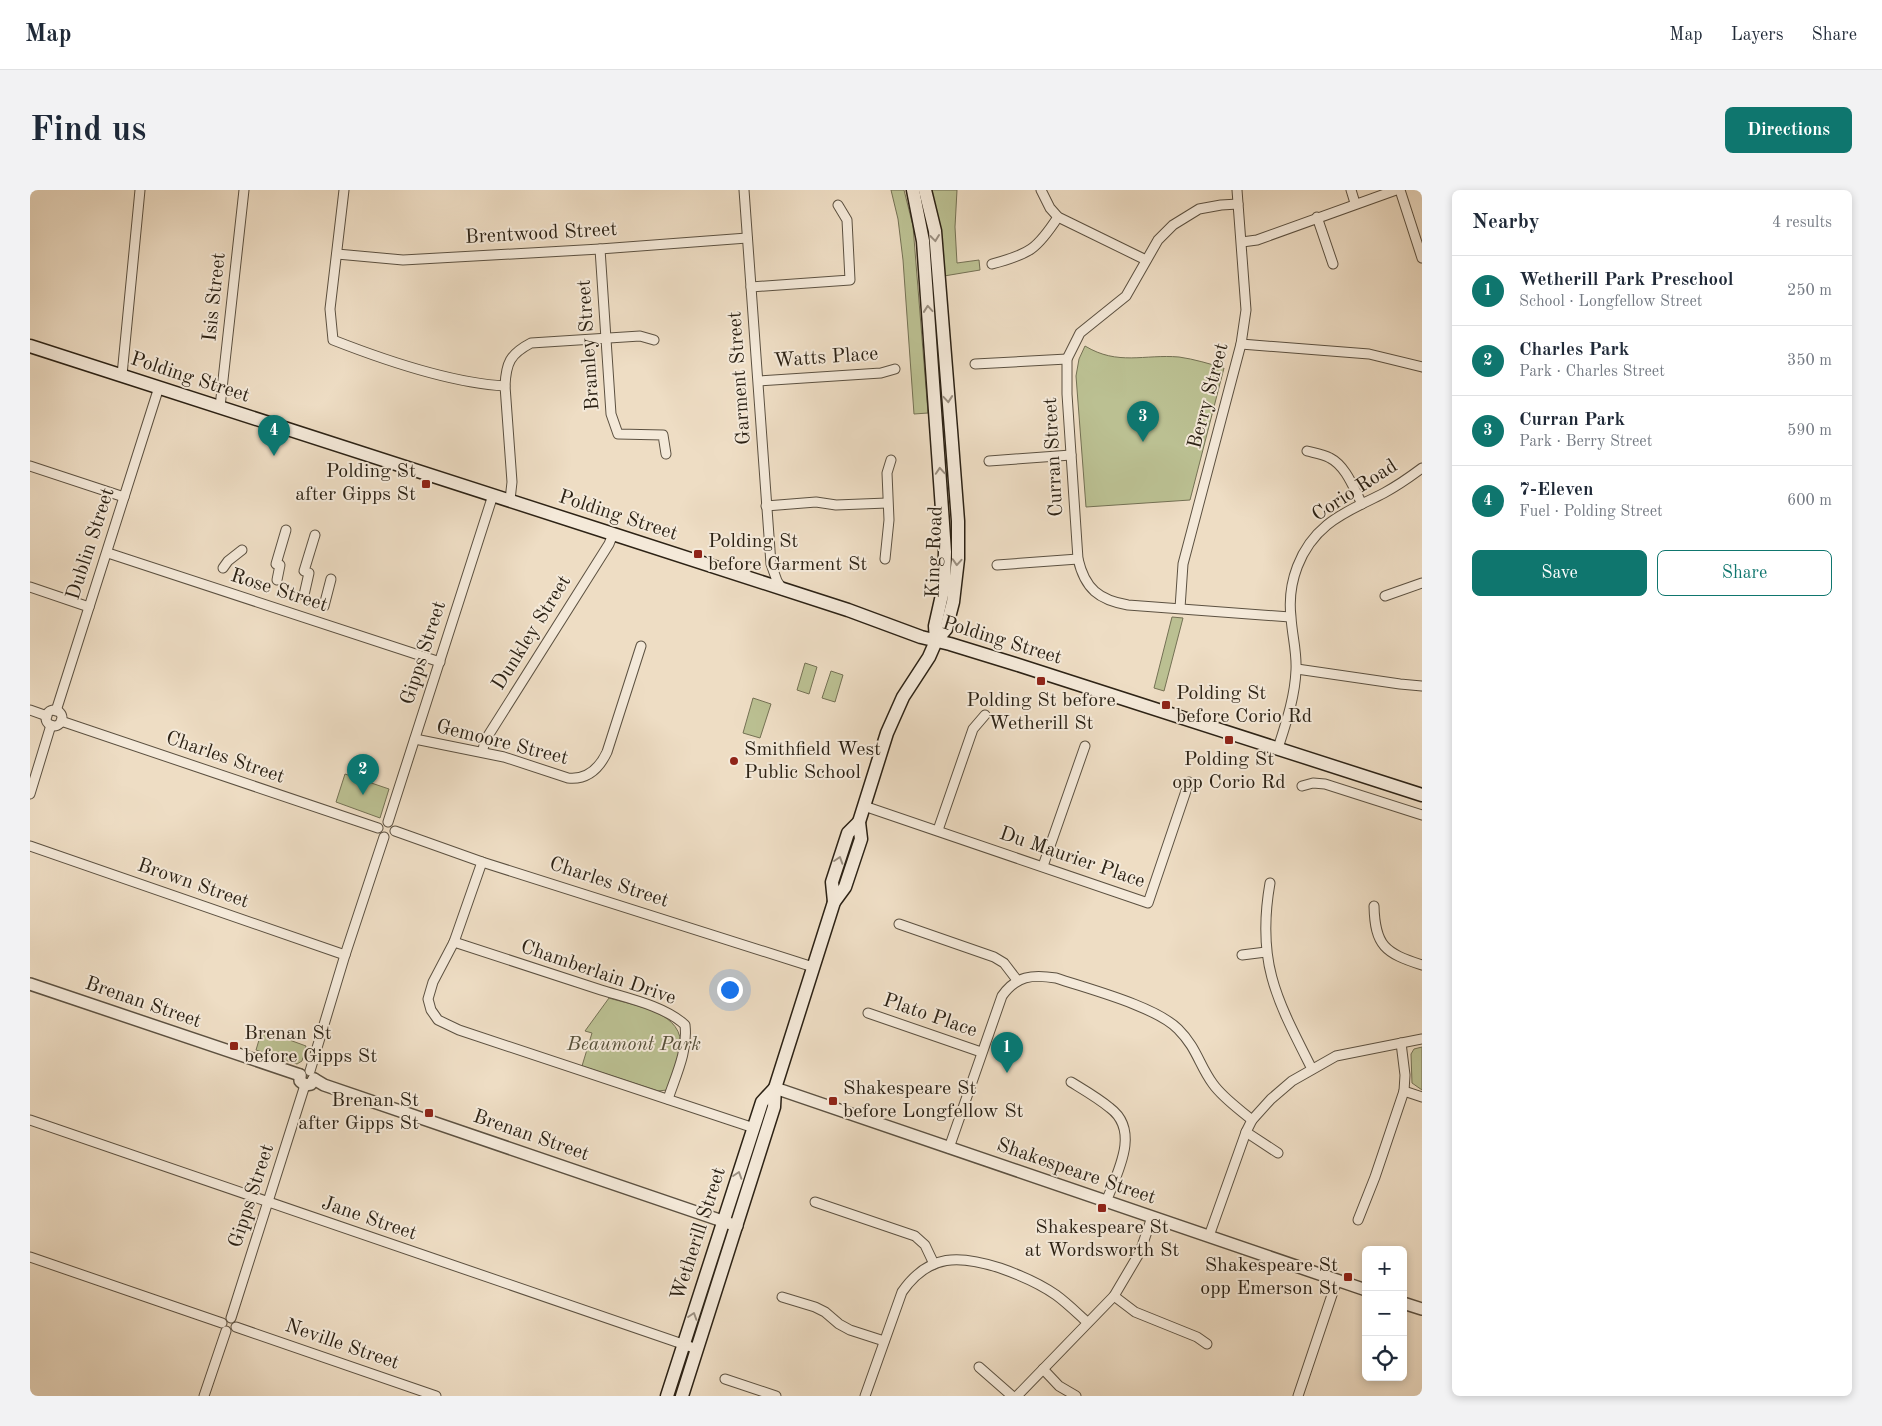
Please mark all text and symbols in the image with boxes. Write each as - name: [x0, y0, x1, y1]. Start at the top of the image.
- text: Map: [25, 23, 72, 47]
- text: Map: [1669, 26, 1703, 44]
- text: Layers: [1731, 26, 1783, 44]
- text: Share: [1811, 26, 1857, 44]
- button: Directions: [1725, 107, 1852, 153]
- text: Find us: [30, 113, 146, 148]
- text: Nearby: [1472, 212, 1540, 233]
- text: 4 results: [1772, 215, 1832, 231]
- street label: Brentwood Street: [464, 220, 618, 248]
- one-way arrow: [929, 234, 940, 242]
- street label: Isis Street: [200, 252, 230, 342]
- text: Wetherill Park Preschool: [1519, 271, 1734, 290]
- street label: Bramley Street: [574, 279, 604, 411]
- text: 1: [1483, 283, 1493, 299]
- text: 250 m: [1787, 283, 1832, 299]
- text: School · Longfellow Street: [1519, 294, 1702, 310]
- one-way arrow: [923, 304, 934, 312]
- street label: Garment Street: [725, 310, 755, 446]
- street label: Berry Street: [1185, 341, 1233, 451]
- text: Charles Park: [1519, 341, 1629, 360]
- street label: Watts Place: [773, 344, 879, 372]
- street label: Polding Street: [128, 349, 252, 407]
- text: 2: [1483, 353, 1493, 369]
- text: 350 m: [1787, 353, 1832, 369]
- text: Park · Charles Street: [1519, 364, 1665, 380]
- one-way arrow: [943, 396, 954, 404]
- street label: Curran Street: [1041, 397, 1067, 517]
- pin: 3: [1127, 401, 1159, 442]
- text: Curran Park: [1519, 411, 1625, 430]
- pin: 4: [258, 415, 290, 456]
- text: 3: [1483, 423, 1493, 439]
- text: 590 m: [1787, 423, 1832, 439]
- text: Park · Berry Street: [1519, 434, 1652, 450]
- street label: Corio Road: [1309, 456, 1401, 526]
- place label: Polding St after Gipps St: [295, 462, 416, 505]
- one-way arrow: [934, 466, 945, 474]
- marker: Polding St after Gipps St: [420, 478, 432, 490]
- text: 7-Eleven: [1519, 481, 1594, 500]
- street label: Dublin Street: [63, 485, 119, 603]
- street label: Polding Street: [556, 487, 680, 545]
- text: 4: [1483, 493, 1493, 509]
- text: 600 m: [1787, 493, 1832, 509]
- text: Fuel · Polding Street: [1519, 504, 1663, 520]
- street label: King Road: [923, 506, 947, 598]
- place label: Polding St before Garment St: [708, 532, 867, 575]
- marker: Polding St before Garment St: [692, 548, 704, 560]
- button: Save: [1472, 550, 1647, 596]
- button: Share: [1657, 550, 1832, 596]
- one-way arrow: [952, 558, 963, 566]
- street label: Rose Street: [228, 566, 330, 616]
- street label: Dunkley Street: [489, 572, 575, 694]
- street label: Gipps Street: [398, 599, 450, 707]
- street label: Polding Street: [940, 613, 1064, 669]
- marker: Polding St before Wetherill St: [1035, 675, 1047, 687]
- place label: Polding St before Corio Rd: [1176, 684, 1312, 727]
- place label: Polding St before Wetherill St: [966, 691, 1116, 734]
- marker: Polding St before Corio Rd: [1160, 699, 1172, 711]
- street label: Gemoore Street: [434, 717, 570, 769]
- street label: Charles Street: [163, 728, 287, 788]
- marker: Polding St opp Corio Rd: [1223, 734, 1235, 746]
- place label: Smithfield West Public School: [744, 740, 881, 783]
- place label: Polding St opp Corio Rd: [1172, 750, 1286, 793]
- pin: 2: [347, 754, 379, 795]
- marker: Smithfield West Public School: [728, 755, 740, 767]
- street label: Du Maurier Place: [997, 824, 1147, 892]
- street label: Charles Street: [547, 854, 671, 912]
- street label: Brown Street: [135, 856, 251, 912]
- one-way arrow: [833, 856, 843, 864]
- street label: Chamberlain Drive: [518, 937, 678, 1009]
- street label: Brenan Street: [82, 974, 204, 1032]
- your location: [717, 977, 743, 1003]
- street label: Plato Place: [880, 991, 980, 1041]
- place label: Brenan St before Gipps St: [244, 1024, 377, 1067]
- pin: 1: [991, 1032, 1023, 1073]
- park label: Beaumont Park: [566, 1035, 701, 1055]
- marker: Brenan St before Gipps St: [228, 1040, 240, 1052]
- place label: Shakespeare St before Longfellow St: [843, 1079, 1024, 1122]
- place label: Brenan St after Gipps St: [298, 1091, 419, 1134]
- marker: Shakespeare St before Longfellow St: [827, 1095, 839, 1107]
- marker: Brenan St after Gipps St: [423, 1107, 435, 1119]
- street label: Brenan Street: [470, 1107, 592, 1165]
- street label: Shakespeare Street: [994, 1135, 1158, 1209]
- street label: Gipps Street: [226, 1142, 278, 1250]
- street label: Wetherill Street: [668, 1165, 730, 1303]
- one-way arrow: [732, 1171, 742, 1179]
- street label: Jane Street: [319, 1193, 419, 1245]
- marker: Shakespeare St at Wordsworth St: [1096, 1202, 1108, 1214]
- place label: Shakespeare St at Wordsworth St: [1025, 1218, 1179, 1261]
- map controls: [1362, 1246, 1407, 1381]
- button: +: [1362, 1246, 1407, 1291]
- place label: Shakespeare St opp Emerson St: [1200, 1256, 1338, 1299]
- marker: Shakespeare St opp Emerson St: [1342, 1271, 1354, 1283]
- button: −: [1362, 1291, 1407, 1336]
- one-way arrow: [687, 1313, 697, 1321]
- street label: Neville Street: [282, 1316, 402, 1374]
- button: locate: [1362, 1336, 1407, 1381]

